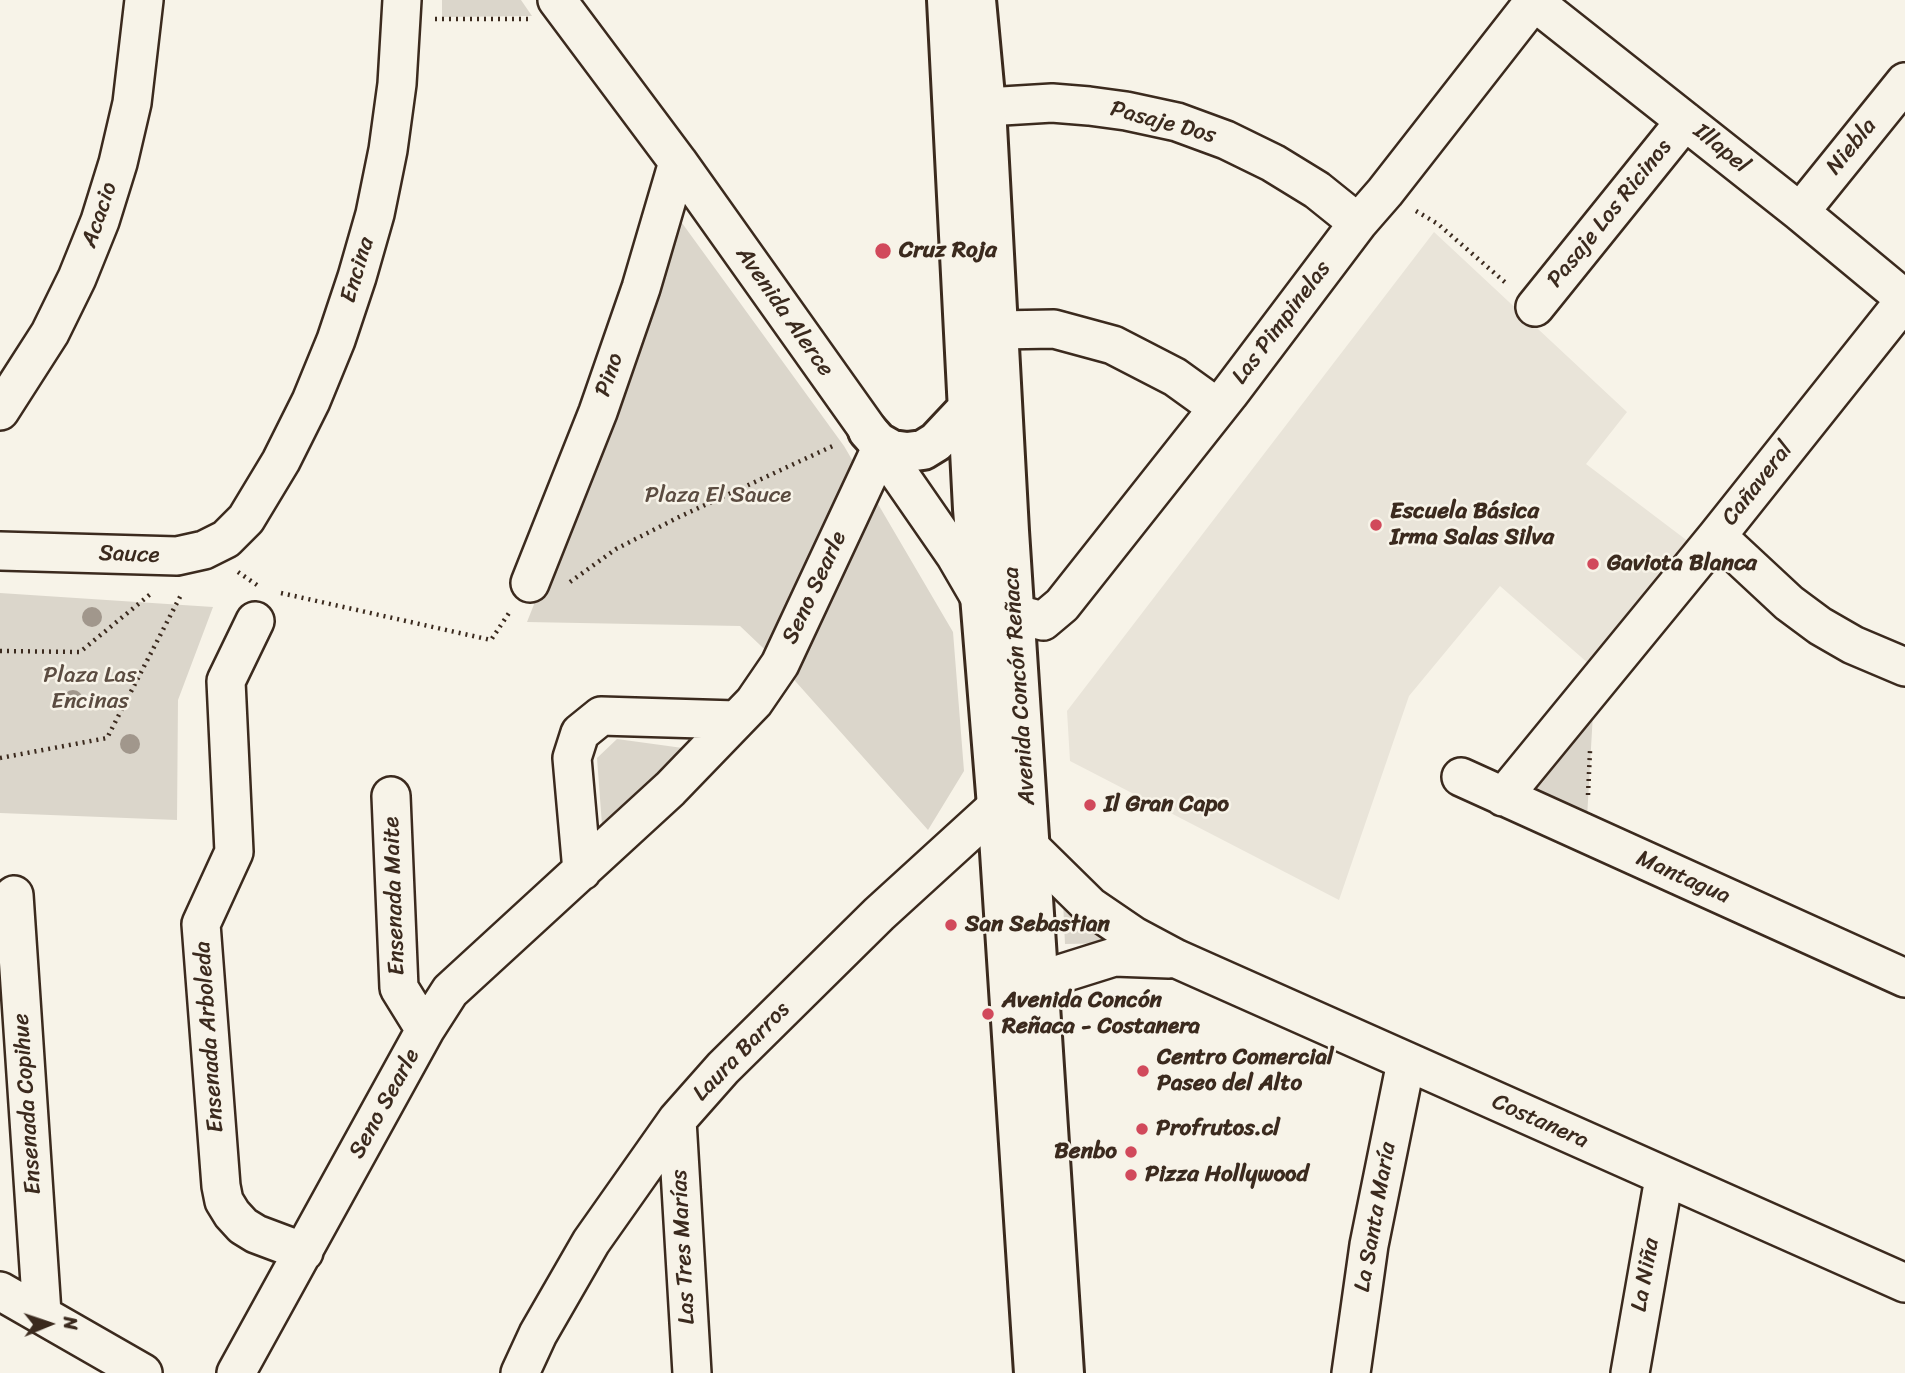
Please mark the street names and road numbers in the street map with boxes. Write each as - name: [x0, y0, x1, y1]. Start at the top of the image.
- street label: Pasaje Dos: [1107, 96, 1219, 150]
- street label: Niebla: [1821, 113, 1883, 181]
- street label: Illapel: [1687, 118, 1755, 180]
- street label: Pasaje Los Ricinos: [1542, 134, 1678, 294]
- street label: Acacio: [76, 179, 124, 251]
- street label: Encina: [335, 234, 381, 306]
- street label: Avenida Alerce: [729, 242, 839, 382]
- street label: Las Pimpinelas: [1227, 256, 1337, 390]
- street label: Pino: [590, 350, 630, 400]
- street label: Cañaveral: [1717, 436, 1799, 532]
- street label: Seno Searle: [777, 527, 853, 649]
- street label: Sauce: [98, 540, 160, 570]
- street label: Avenida Concón Reñaca: [998, 566, 1042, 806]
- street label: Ensenada Maite: [378, 816, 412, 976]
- street label: Mantagua: [1632, 845, 1734, 911]
- street label: Ensenada Arboleda: [190, 940, 230, 1134]
- street label: Laura Barros: [688, 997, 796, 1107]
- street label: Ensenada Copihue: [8, 1012, 48, 1196]
- street label: Seno Searle: [344, 1044, 426, 1164]
- street label: Costanera: [1487, 1088, 1593, 1156]
- street label: La Santa María: [1349, 1140, 1403, 1294]
- street label: Las Tres Marías: [666, 1169, 702, 1325]
- street label: La Niña: [1626, 1236, 1666, 1314]

